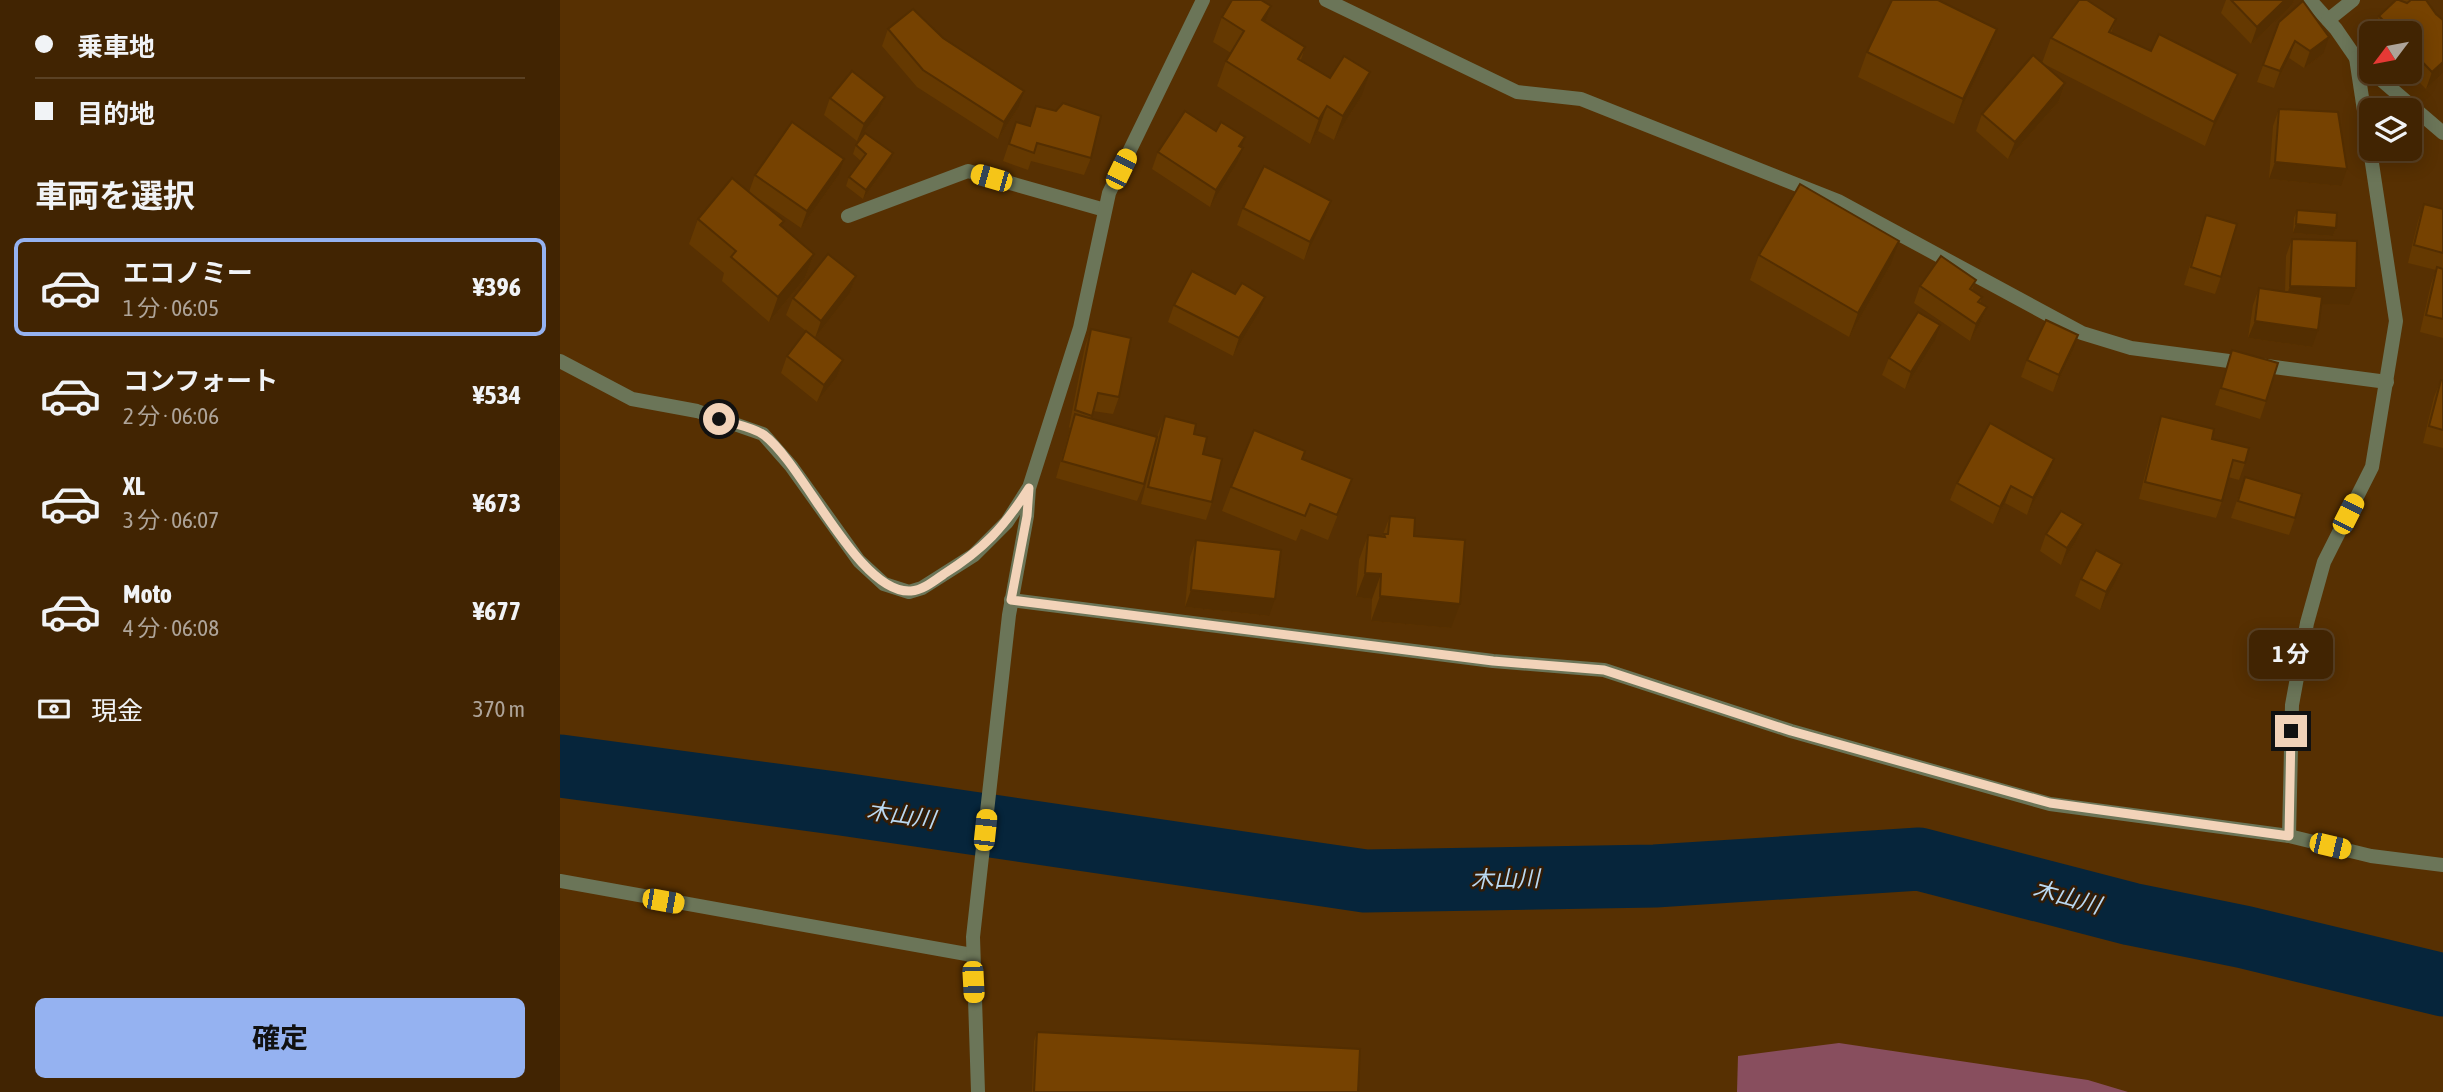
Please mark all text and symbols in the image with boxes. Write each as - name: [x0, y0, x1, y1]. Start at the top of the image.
- north arrow: [2359, 21, 2422, 84]
- map controls: [2359, 21, 2422, 161]
- text: 乗車地: [77, 32, 155, 62]
- button: layers: [2359, 98, 2422, 161]
- text: 目的地: [77, 99, 155, 129]
- car: [1103, 146, 1140, 192]
- car: [968, 162, 1015, 194]
- text: 車両を選択: [35, 177, 195, 214]
- icon: car: [39, 256, 102, 319]
- text: エコノミー: [123, 258, 253, 288]
- text: ¥396: [473, 272, 521, 302]
- text: 1 分 · 06:05: [123, 295, 219, 321]
- icon: car: [39, 364, 102, 427]
- text: コンフォート: [123, 366, 278, 396]
- text: ¥534: [473, 380, 521, 410]
- text: 2 分 · 06:06: [123, 403, 219, 429]
- route start: [703, 403, 735, 435]
- text: XL: [123, 471, 145, 501]
- icon: car: [39, 472, 102, 535]
- text: ¥673: [473, 488, 521, 518]
- car: [2330, 491, 2367, 537]
- text: 3 分 · 06:07: [123, 507, 219, 533]
- text: Moto: [123, 579, 172, 609]
- icon: car: [39, 580, 102, 643]
- text: ¥677: [473, 596, 521, 626]
- text: 4 分 · 06:08: [123, 615, 219, 641]
- callout: 1 分: [2249, 630, 2333, 678]
- text: 1 分: [2273, 641, 2309, 667]
- icon: cash: [35, 690, 73, 728]
- text: 現金: [91, 696, 143, 726]
- text: 370 m: [473, 696, 525, 722]
- route end: [2275, 715, 2307, 747]
- water label: 木山川: [865, 797, 940, 833]
- car: [973, 808, 998, 852]
- car: [2308, 831, 2353, 861]
- water label: 木山川: [1470, 865, 1543, 893]
- water label: 木山川: [2030, 876, 2107, 919]
- car: [641, 887, 686, 915]
- car: [962, 960, 985, 1004]
- button: 確定: [35, 998, 525, 1078]

